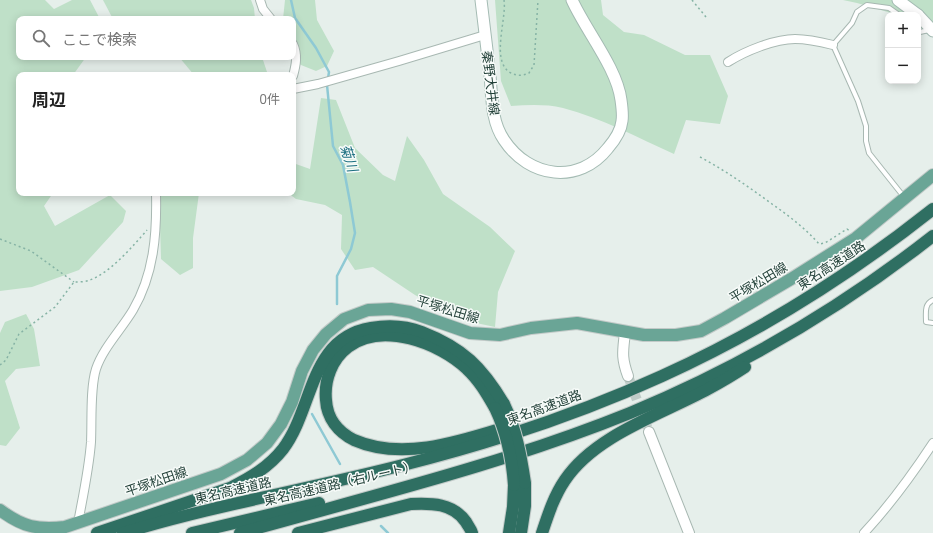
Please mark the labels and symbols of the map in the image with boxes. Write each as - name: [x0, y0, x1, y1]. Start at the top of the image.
- street label: 秦野大井線: [479, 50, 503, 116]
- water label: 菊川: [337, 142, 363, 176]
- street label: 東名高速道路: [794, 237, 868, 293]
- street label: 平塚松田線: [726, 258, 790, 306]
- street label: 平塚松田線: [415, 292, 481, 326]
- street label: 東名高速道路: [505, 386, 583, 428]
- street label: 東名高速道路（右ルート）: [262, 458, 418, 508]
- street label: 平塚松田線: [123, 463, 189, 499]
- street label: 東名高速道路: [193, 473, 273, 507]

